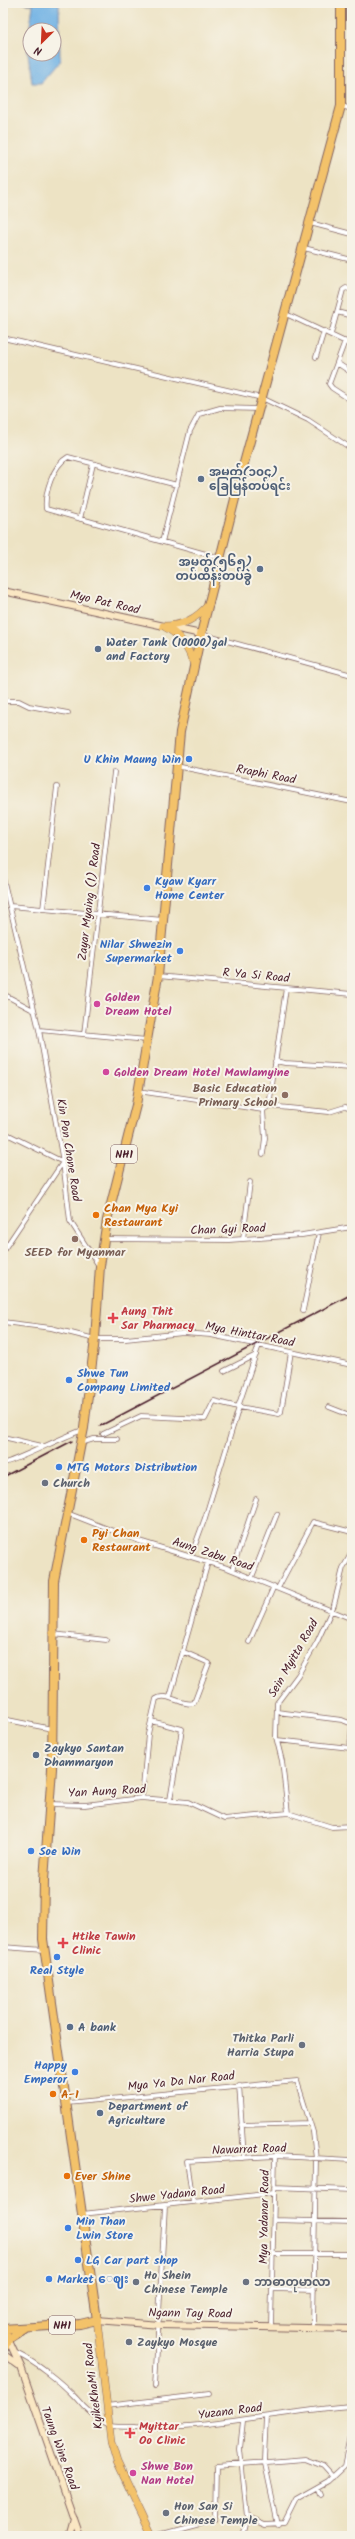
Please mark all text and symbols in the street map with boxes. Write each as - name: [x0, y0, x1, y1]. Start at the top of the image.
- north arrow: [22, 22, 62, 62]
- text: N: [31, 41, 45, 60]
- place label: အမှတ်(၁၀၄) ခြေမြန်တပ်ရင်း: [209, 462, 291, 496]
- marker: အမှတ်(၁၀၄) ခြေမြန်တပ်ရင်း: [196, 474, 206, 484]
- place label: အမှတ်(၅၆၅) တပ်ထိန်းတပ်ခွဲ: [176, 552, 252, 586]
- marker: အမှတ်(၅၆၅) တပ်ထိန်းတပ်ခွဲ: [255, 564, 265, 574]
- street label: Myo Pat Road: [68, 585, 143, 620]
- place label: Water Tank (10000)gal and Factory: [106, 633, 228, 666]
- marker: Water Tank (10000)gal and Factory: [93, 644, 103, 654]
- place label: U Khin Maung Win: [84, 750, 181, 769]
- marker: U Khin Maung Win: [184, 754, 194, 764]
- street label: Rraphi Road: [234, 759, 298, 790]
- street label: Zayar Myaing (1) Road: [73, 841, 106, 962]
- place label: Kyaw Kyarr Home Center: [155, 872, 225, 905]
- marker: Kyaw Kyarr Home Center: [142, 883, 152, 893]
- place label: Nilar Shwezin Supermarket: [100, 935, 173, 968]
- marker: Nilar Shwezin Supermarket: [175, 946, 185, 956]
- street label: R Ya Si Road: [222, 963, 291, 988]
- place label: Golden Dream Hotel: [105, 988, 172, 1021]
- marker: Golden Dream Hotel: [92, 999, 102, 1009]
- place label: Golden Dream Hotel Mawlamyine: [114, 1063, 289, 1082]
- marker: Golden Dream Hotel Mawlamyine: [101, 1067, 111, 1077]
- place label: Basic Education Primary School: [193, 1079, 278, 1112]
- marker: Basic Education Primary School: [280, 1090, 290, 1100]
- street label: Kin Pon Chone Road: [51, 1097, 86, 1204]
- road number: NH1: [111, 1145, 137, 1163]
- place label: Chan Mya Kyi Restaurant: [104, 1199, 179, 1232]
- marker: Chan Mya Kyi Restaurant: [91, 1210, 101, 1220]
- street label: Chan Gyi Road: [190, 1219, 267, 1240]
- marker: SEED for Myanmar: [70, 1234, 80, 1244]
- place label: SEED for Myanmar: [25, 1243, 126, 1262]
- place label: Aung Thit Sar Pharmacy: [121, 1302, 195, 1335]
- marker: Aung Thit Sar Pharmacy: [108, 1313, 118, 1323]
- street label: Mya Hinttar Road: [204, 1317, 297, 1353]
- place label: Shwe Tun Company Limited: [77, 1364, 171, 1397]
- marker: Shwe Tun Company Limited: [64, 1375, 74, 1385]
- place label: MTG Motors Distribution: [67, 1458, 198, 1477]
- marker: MTG Motors Distribution: [54, 1462, 64, 1472]
- place label: Church: [53, 1474, 90, 1493]
- marker: Church: [40, 1478, 50, 1488]
- place label: Pyi Chan Restaurant: [92, 1524, 151, 1557]
- street label: Aung Zabu Road: [170, 1532, 257, 1577]
- marker: Pyi Chan Restaurant: [79, 1535, 89, 1545]
- street label: Sein Myitta Road: [263, 1615, 324, 1701]
- place label: Zaykyo Santan Dhammaryon: [44, 1739, 124, 1772]
- marker: Zaykyo Santan Dhammaryon: [31, 1750, 41, 1760]
- street label: Yan Aung Road: [68, 1780, 147, 1803]
- place label: Soe Win: [39, 1842, 81, 1861]
- marker: Soe Win: [26, 1846, 36, 1856]
- place label: Htike Tawin Clinic: [72, 1927, 136, 1960]
- marker: Htike Tawin Clinic: [57, 1937, 69, 1949]
- marker: Real Style: [52, 1952, 62, 1962]
- place label: Real Style: [30, 1961, 84, 1980]
- place label: A bank: [78, 2018, 117, 2037]
- marker: A bank: [65, 2022, 75, 2032]
- place label: Thitka Parli Harria Stupa: [227, 2029, 295, 2062]
- marker: Thitka Parli Harria Stupa: [297, 2040, 307, 2050]
- place label: Happy Emperor: [24, 2056, 68, 2089]
- street label: Mya Ya Da Nar Road: [127, 2066, 237, 2097]
- marker: Happy Emperor: [70, 2067, 80, 2077]
- place label: A-1: [61, 2085, 79, 2104]
- marker: A-1: [48, 2089, 58, 2099]
- place label: Department of Agriculture: [108, 2097, 189, 2130]
- marker: Department of Agriculture: [95, 2108, 105, 2118]
- street label: Nawarrat Road: [211, 2139, 288, 2160]
- place label: Ever Shine: [75, 2167, 131, 2186]
- street label: Mya Yadanar Road: [254, 2169, 275, 2264]
- marker: Ever Shine: [62, 2171, 72, 2181]
- street label: Shwe Yadana Road: [128, 2180, 227, 2209]
- place label: Min Than Lwin Store: [76, 2212, 133, 2245]
- marker: Min Than Lwin Store: [63, 2223, 73, 2233]
- place label: LG Car part shop: [86, 2251, 179, 2270]
- marker: LG Car part shop: [73, 2255, 83, 2265]
- place label: Ho Shein Chinese Temple: [144, 2266, 228, 2299]
- place label: Market ေဈး: [57, 2270, 129, 2289]
- place label: ဘာဓာတုမာလာ: [254, 2273, 330, 2293]
- marker: Market ေဈး: [44, 2274, 54, 2284]
- marker: Ho Shein Chinese Temple: [131, 2277, 141, 2287]
- marker: ဘာဓာတုမာလာ: [241, 2277, 251, 2287]
- street label: Ngann Tay Road: [148, 2303, 233, 2324]
- road number: NH1: [49, 2316, 75, 2334]
- place label: Zaykyo Mosque: [137, 2333, 218, 2352]
- marker: Zaykyo Mosque: [124, 2337, 134, 2347]
- street label: KyikeKhaMi Road: [79, 2341, 108, 2430]
- street label: Yuzana Road: [197, 2398, 264, 2425]
- street label: Taung Wine Road: [36, 2404, 84, 2494]
- place label: Myittar Oo Clinic: [139, 2417, 186, 2450]
- marker: Myittar Oo Clinic: [124, 2427, 136, 2439]
- place label: Shwe Bon Nan Hotel: [141, 2457, 195, 2490]
- marker: Shwe Bon Nan Hotel: [128, 2468, 138, 2478]
- place label: Hon San Si Chinese Temple: [174, 2497, 258, 2530]
- marker: Hon San Si Chinese Temple: [161, 2508, 171, 2518]

